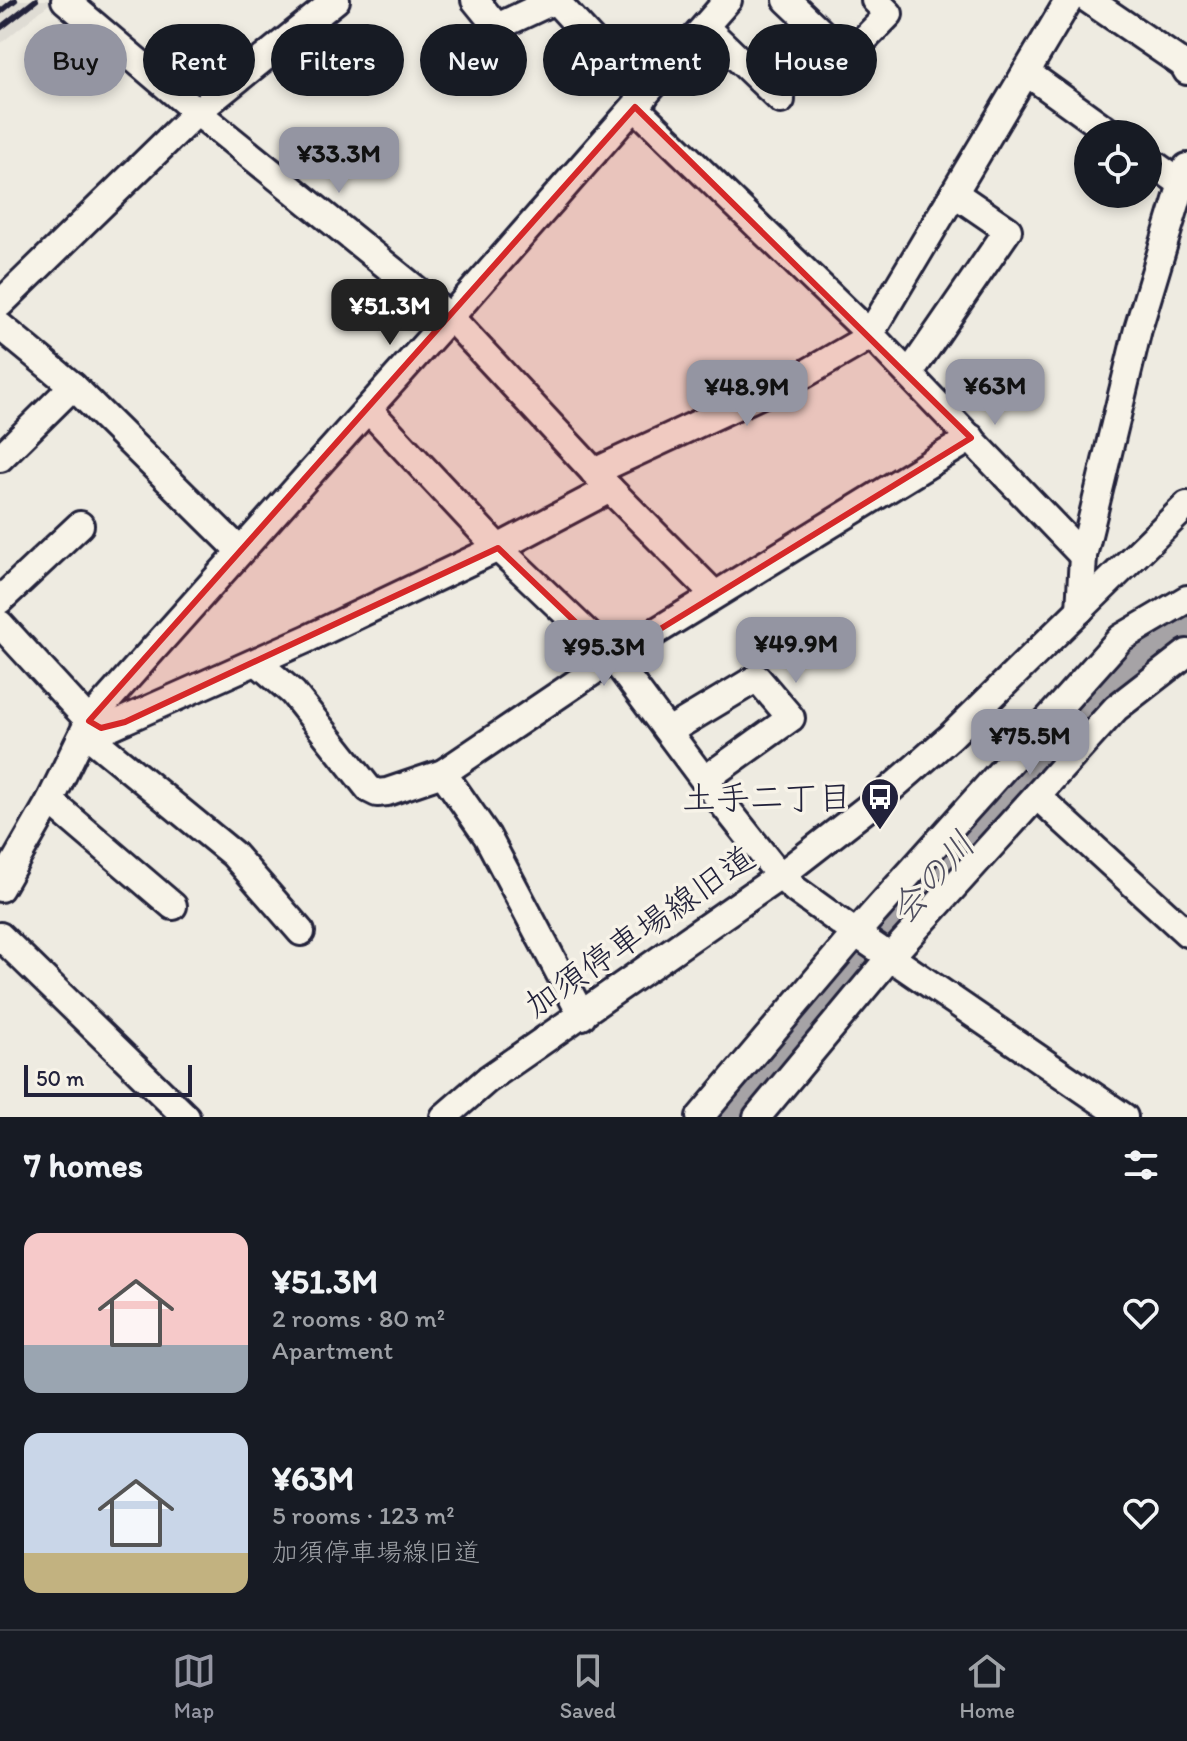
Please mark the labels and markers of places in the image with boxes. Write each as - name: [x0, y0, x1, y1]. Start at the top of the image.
- pin: ¥33.3M: [274, 127, 404, 195]
- pin: ¥51.3M: [325, 279, 455, 347]
- pin: ¥63M: [948, 359, 1042, 427]
- pin: ¥48.9M: [682, 360, 812, 428]
- pin: ¥49.9M: [731, 617, 861, 685]
- pin: ¥95.3M: [539, 620, 669, 688]
- pin: ¥75.5M: [965, 709, 1095, 777]
- bus stop icon: 土手二丁目: [859, 776, 901, 831]
- place label: 土手二丁目: [682, 777, 852, 818]

